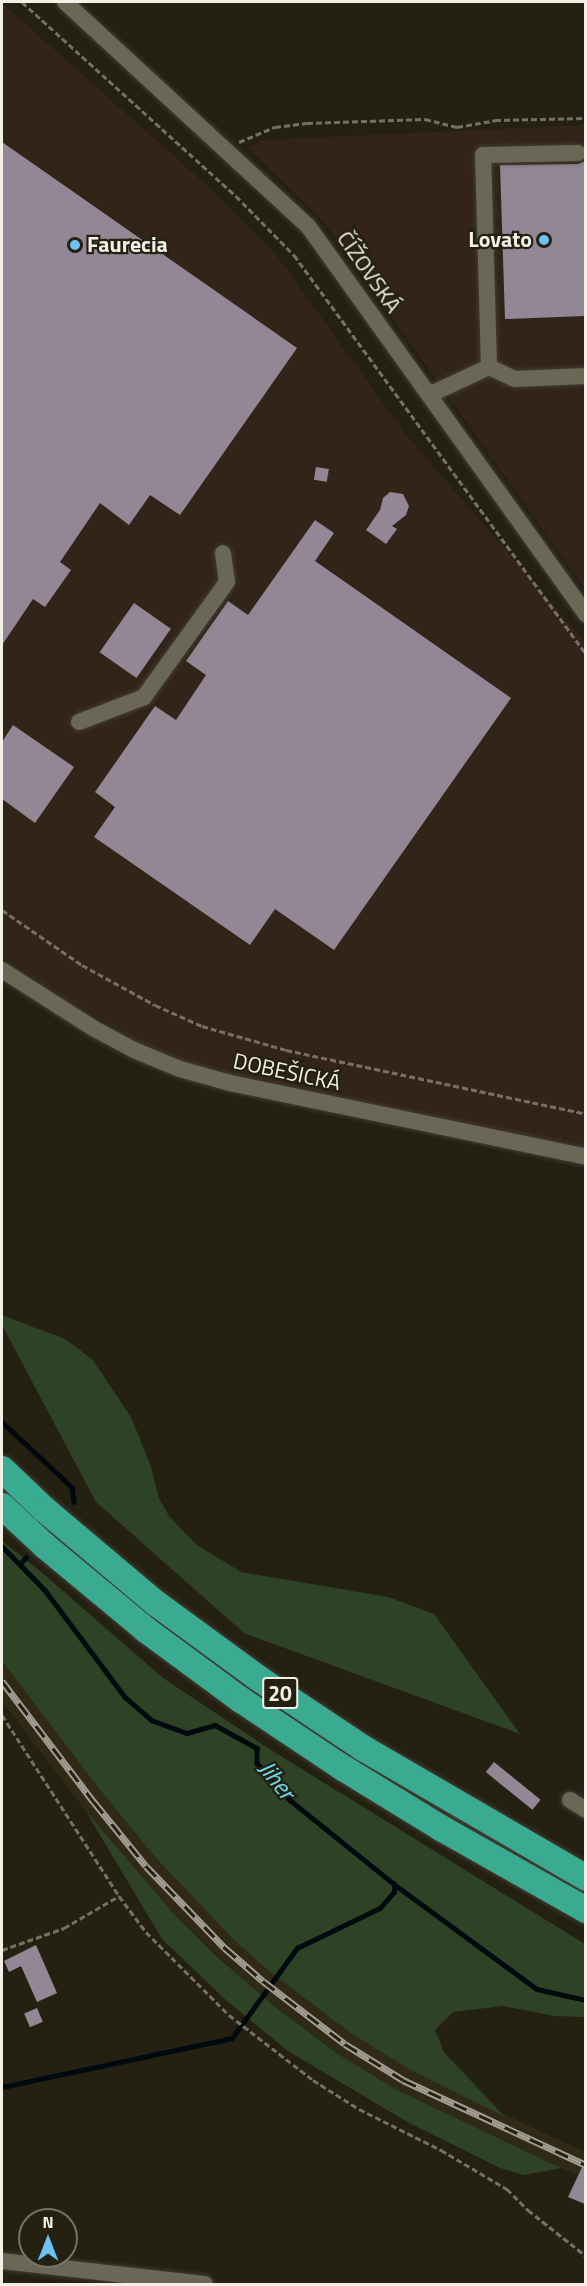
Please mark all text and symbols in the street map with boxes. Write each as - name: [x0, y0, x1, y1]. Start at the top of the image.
- street label: ČÍŽOVSKÁ: [331, 226, 407, 318]
- place label: Lovato: [468, 227, 532, 253]
- place label: Faurecia: [87, 232, 168, 258]
- marker: Lovato: [537, 233, 551, 247]
- marker: Faurecia: [68, 238, 82, 252]
- street label: DOBEŠICKÁ: [231, 1048, 343, 1096]
- road number: 20: [262, 1675, 298, 1711]
- water label: Jiher: [253, 1755, 301, 1805]
- north arrow: [18, 2208, 78, 2268]
- text: N: [42, 2210, 54, 2234]

